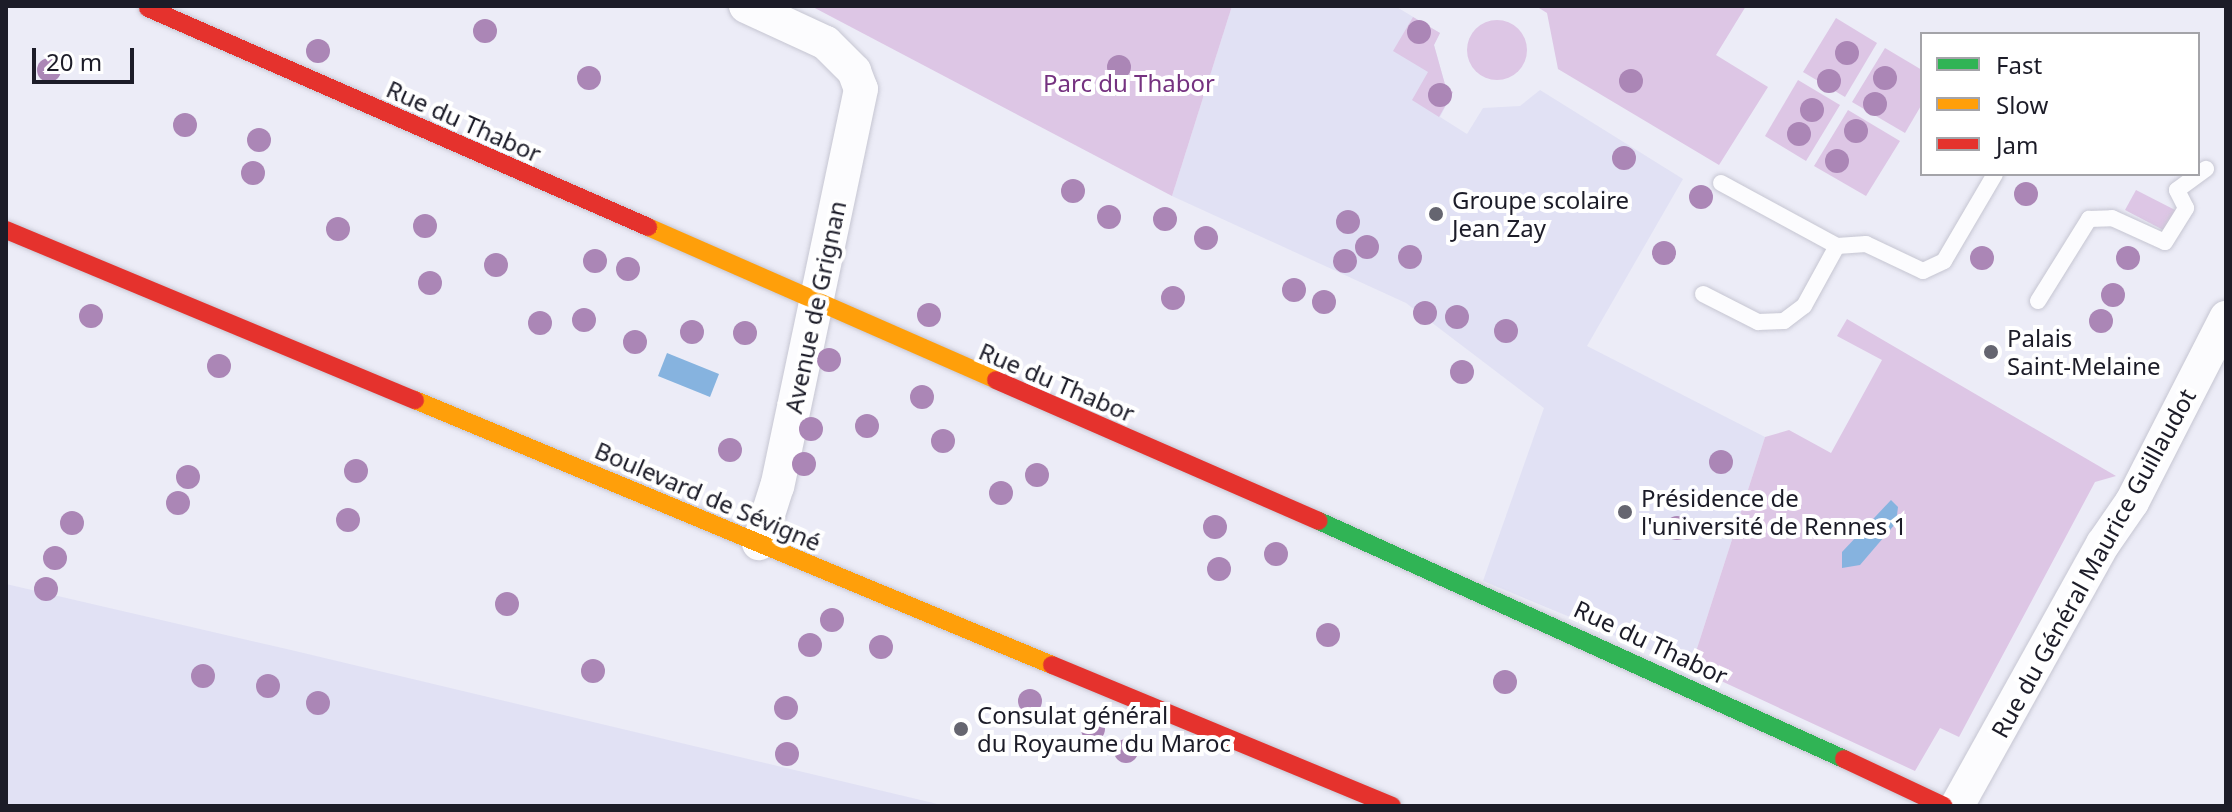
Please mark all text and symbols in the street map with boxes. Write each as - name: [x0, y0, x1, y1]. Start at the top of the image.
- scale bar: [36, 32, 138, 82]
- legend: [1920, 32, 2200, 176]
- text: 20 m: [46, 45, 102, 78]
- text: Fast: [1996, 48, 2042, 81]
- park label: Parc du Thabor: [1043, 69, 1215, 97]
- street label: Rue du Thabor: [382, 74, 546, 168]
- text: Slow: [1996, 88, 2048, 121]
- text: Jam: [1996, 128, 2038, 161]
- place label: Groupe scolaire Jean Zay: [1452, 186, 1629, 242]
- street label: Avenue de Grignan: [778, 198, 852, 416]
- marker: Groupe scolaire Jean Zay: [1427, 205, 1445, 223]
- place label: Palais Saint-Melaine: [2007, 324, 2161, 380]
- street label: Rue du Thabor: [975, 336, 1139, 428]
- marker: Palais Saint-Melaine: [1982, 343, 2000, 361]
- street label: Rue du Général Maurice Guillaudot: [1985, 383, 2201, 743]
- street label: Boulevard de Sévigné: [591, 435, 825, 557]
- place label: Présidence de l'université de Rennes 1: [1641, 484, 1907, 540]
- marker: Présidence de l'université de Rennes 1: [1616, 503, 1634, 521]
- street label: Rue du Thabor: [1570, 594, 1732, 690]
- place label: Consulat général du Royaume du Maroc: [977, 701, 1231, 757]
- marker: Consulat général du Royaume du Maroc: [952, 720, 970, 738]

